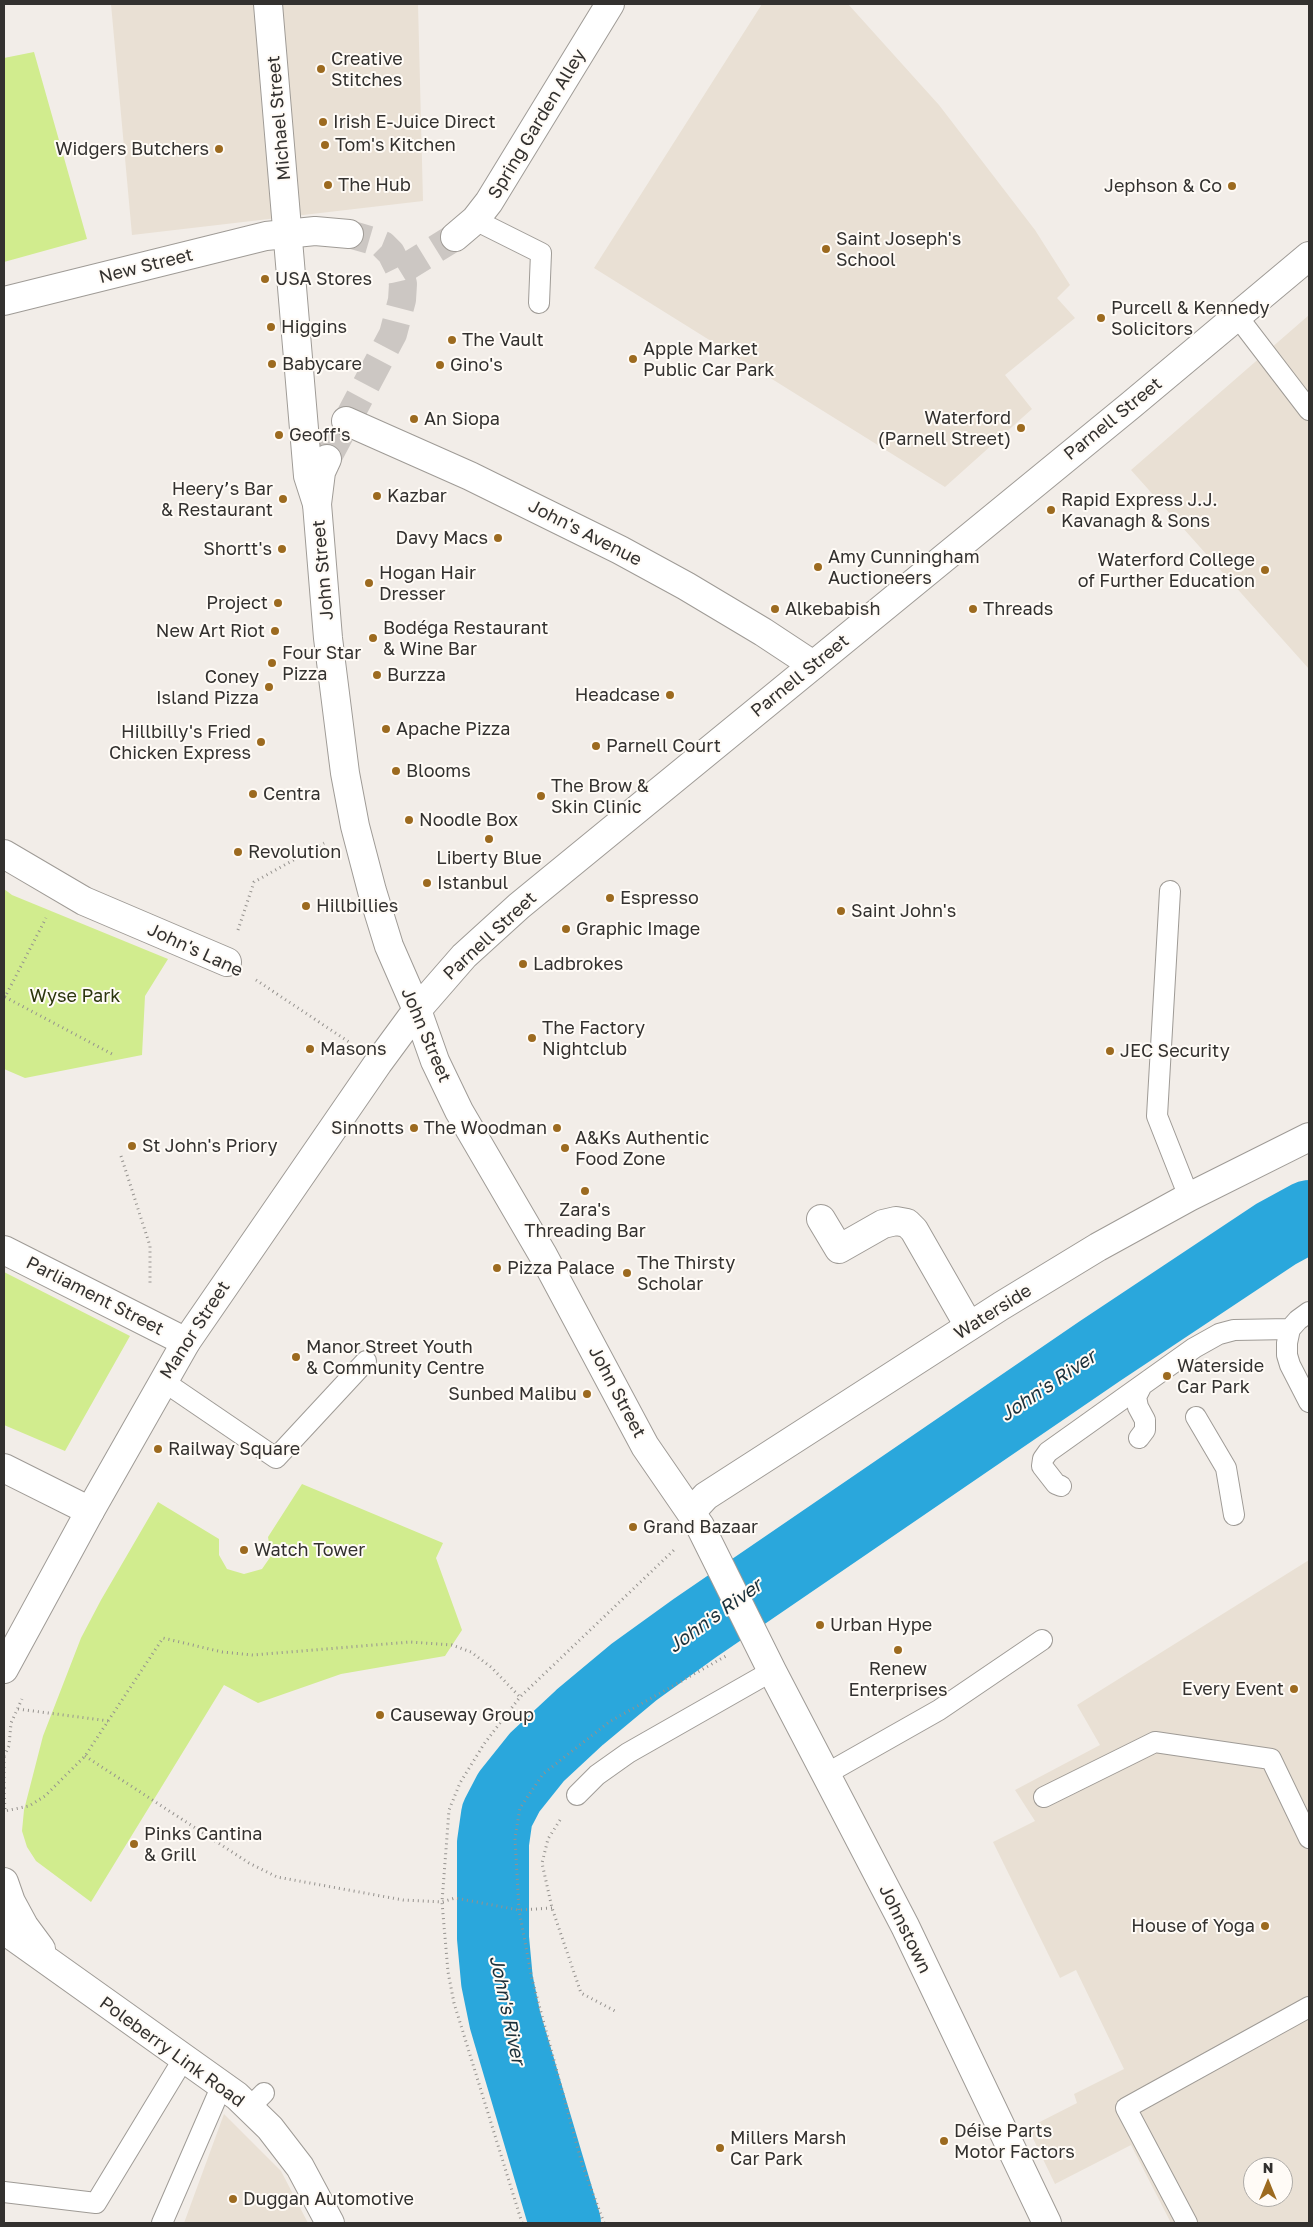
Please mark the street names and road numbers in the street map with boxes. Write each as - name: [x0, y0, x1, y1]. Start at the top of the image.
- street label: Spring Garden Alley: [484, 45, 590, 203]
- street label: Michael Street: [263, 55, 295, 181]
- street label: New Street: [97, 244, 195, 288]
- street label: Parnell Street: [1060, 373, 1166, 465]
- street label: John's Avenue: [525, 495, 645, 571]
- street label: John Street: [308, 519, 338, 621]
- street label: Parnell Street: [747, 630, 853, 722]
- street label: Parnell Street: [439, 887, 541, 985]
- street label: John's Lane: [144, 918, 246, 982]
- street label: John Street: [396, 984, 456, 1086]
- street label: Parliament Street: [22, 1252, 168, 1340]
- street label: Manor Street: [155, 1277, 235, 1383]
- street label: Waterside: [950, 1280, 1036, 1344]
- street label: John Street: [584, 1342, 650, 1442]
- street label: Johnstown: [874, 1881, 936, 1977]
- street label: Poleberry Link Road: [95, 1992, 249, 2112]

